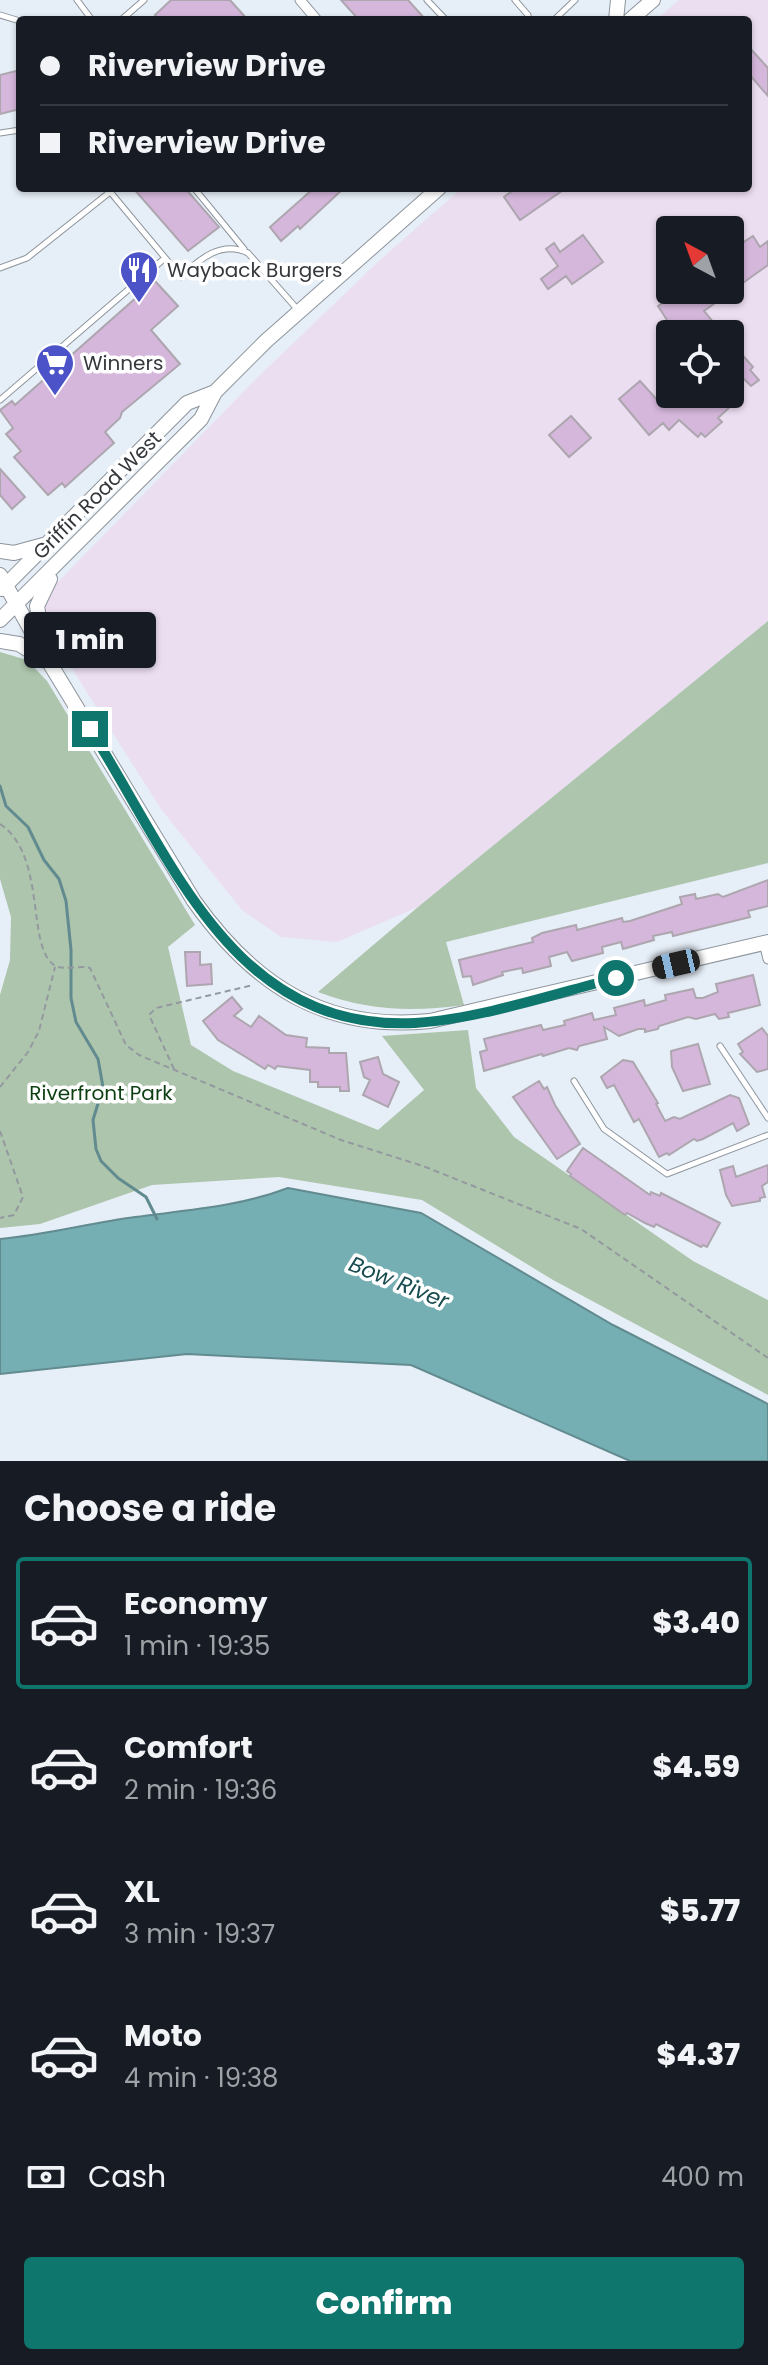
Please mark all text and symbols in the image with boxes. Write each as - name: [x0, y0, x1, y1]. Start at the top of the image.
- text: Riverview Drive: [88, 44, 326, 87]
- text: Riverview Drive: [88, 121, 326, 164]
- north arrow: [656, 216, 744, 304]
- map controls: [656, 216, 744, 408]
- restaurant icon: Wayback Burgers: [118, 249, 160, 304]
- place label: Wayback Burgers: [167, 256, 342, 284]
- button: locate: [656, 320, 744, 408]
- supermarket icon: Winners: [34, 342, 76, 397]
- place label: Winners: [83, 349, 163, 377]
- street label: Griffin Road West: [27, 425, 167, 565]
- callout: 1 min: [24, 613, 156, 669]
- text: 1 min: [56, 622, 124, 658]
- route end: [72, 711, 108, 747]
- car: [650, 947, 702, 981]
- route start: [598, 960, 634, 996]
- park label: Riverfront Park: [29, 1079, 173, 1107]
- water label: Bow River: [344, 1248, 454, 1317]
- text: Choose a ride: [24, 1483, 276, 1534]
- text: Economy: [124, 1582, 268, 1625]
- icon: car: [28, 1587, 100, 1659]
- text: $3.40: [652, 1601, 740, 1644]
- text: 1 min · 19:35: [124, 1628, 270, 1664]
- text: Comfort: [124, 1726, 253, 1769]
- icon: car: [28, 1731, 100, 1803]
- text: $4.59: [653, 1745, 740, 1788]
- text: 2 min · 19:36: [124, 1772, 277, 1808]
- text: XL: [124, 1870, 160, 1913]
- icon: car: [28, 1875, 100, 1947]
- text: $5.77: [660, 1889, 740, 1932]
- text: 3 min · 19:37: [124, 1916, 275, 1952]
- text: Moto: [124, 2014, 202, 2057]
- icon: car: [28, 2019, 100, 2091]
- text: $4.37: [656, 2033, 740, 2076]
- text: 4 min · 19:38: [124, 2060, 278, 2096]
- icon: cash: [24, 2155, 68, 2199]
- text: Cash: [88, 2155, 166, 2198]
- text: 400 m: [661, 2159, 744, 2195]
- button: Confirm: [24, 2257, 744, 2349]

